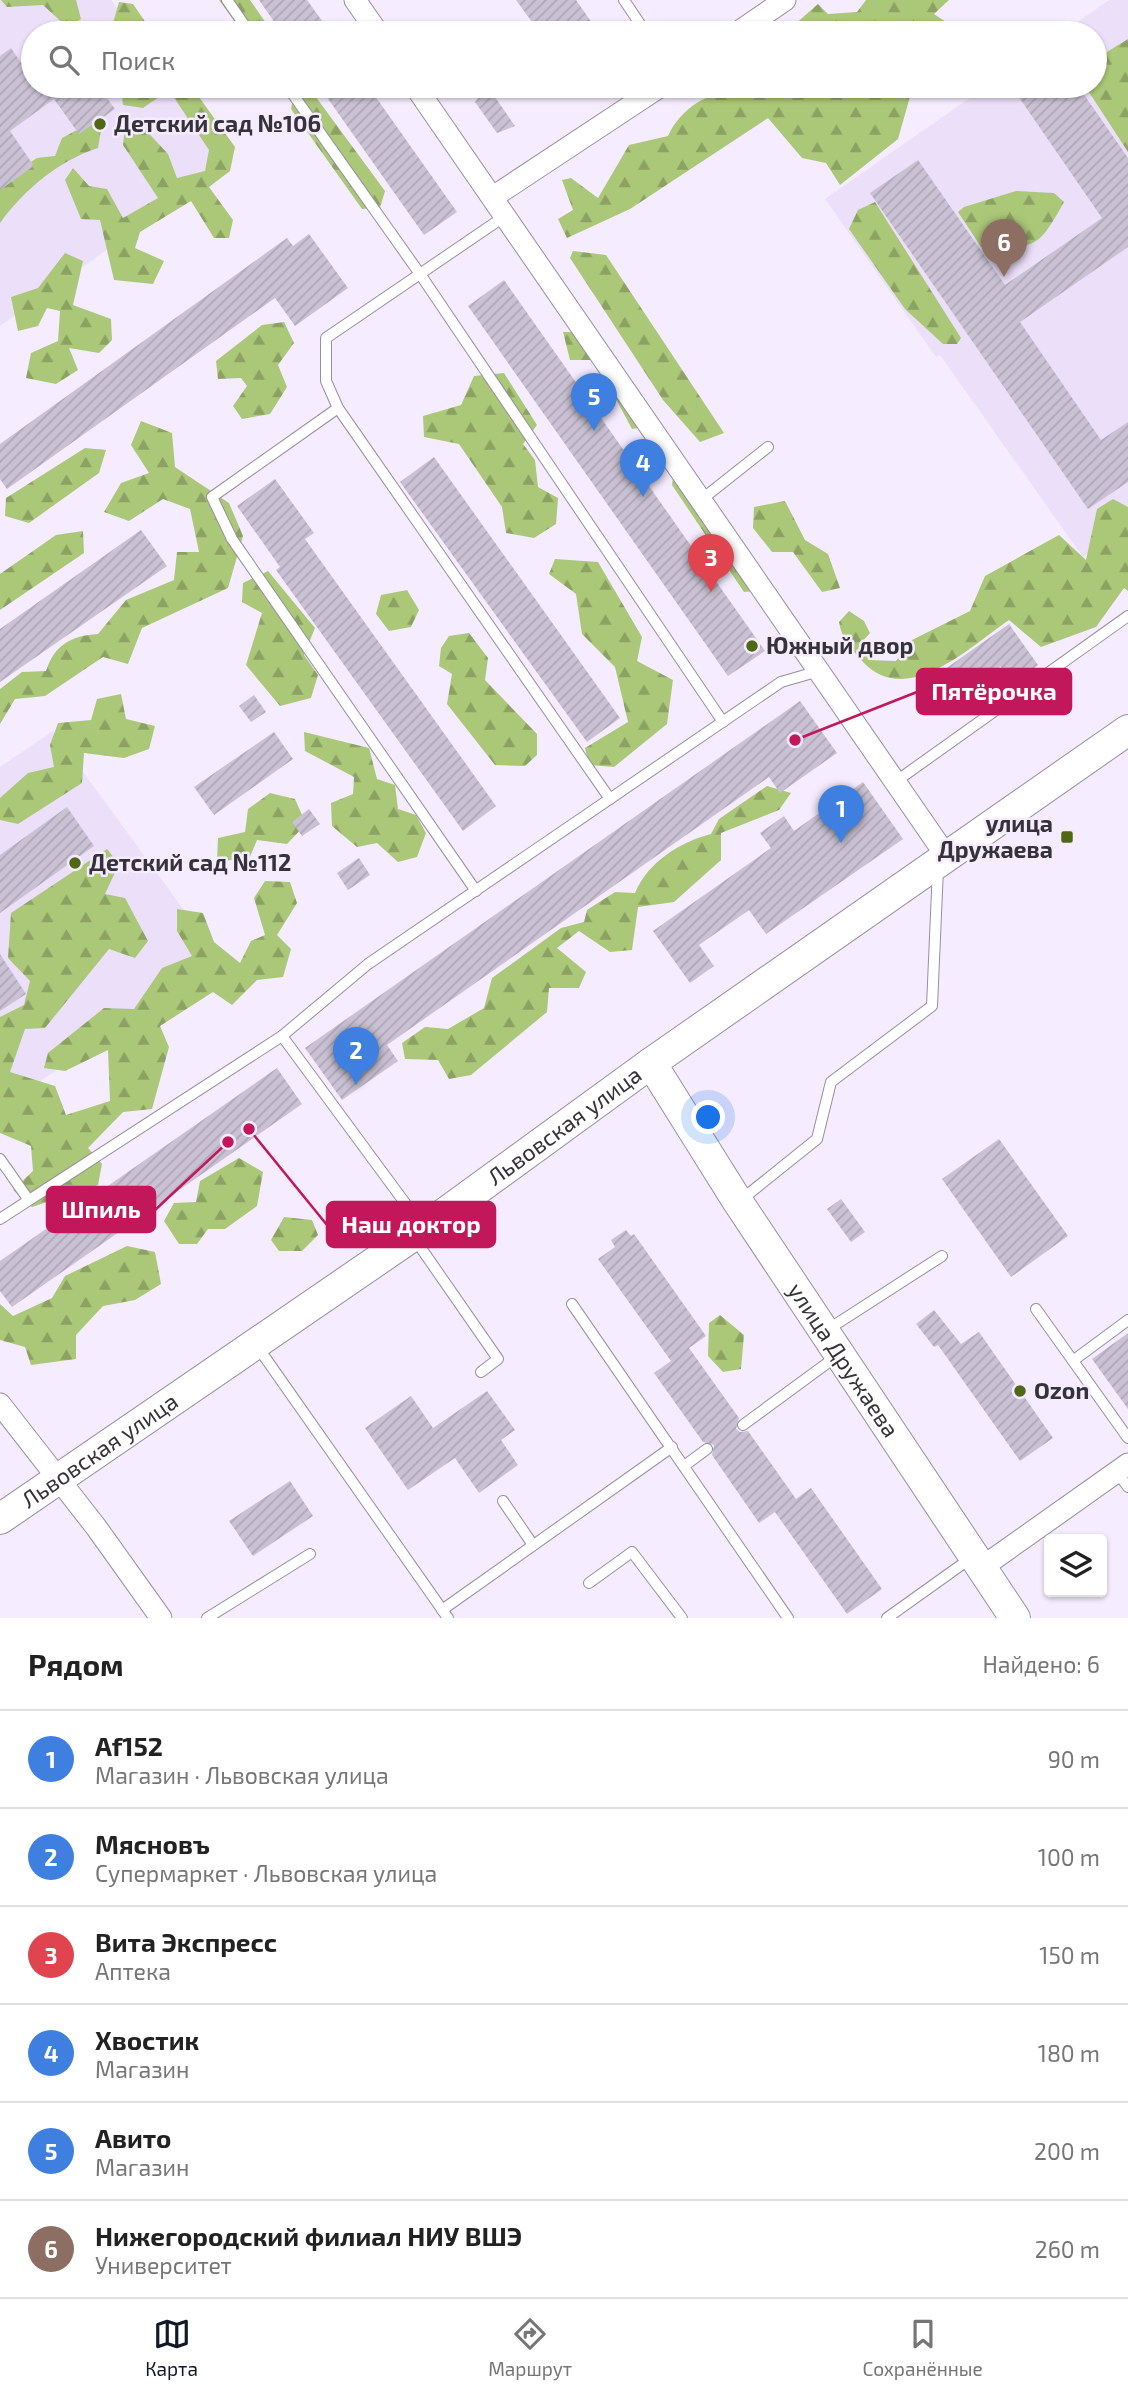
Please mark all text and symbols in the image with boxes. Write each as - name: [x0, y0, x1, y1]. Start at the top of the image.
- search box: [21, 21, 1107, 98]
- icon: search: [45, 41, 83, 79]
- text: Поиск: [101, 44, 175, 75]
- place label: Детский сад №106: [114, 109, 321, 137]
- marker: Детский сад №106: [92, 116, 108, 132]
- pin: 6: [981, 219, 1027, 277]
- pin: 5: [571, 373, 617, 431]
- pin: 4: [620, 439, 666, 497]
- pin: 3: [688, 534, 734, 592]
- place label: Южный двор: [766, 631, 913, 659]
- marker: Южный двор: [744, 638, 760, 654]
- callout: Пятёрочка: [917, 669, 1071, 714]
- text: Пятёрочка: [931, 676, 1057, 705]
- pin: 1: [818, 785, 864, 843]
- place label: улица Дружаева: [938, 809, 1053, 863]
- marker: улица Дружаева: [1059, 829, 1075, 845]
- place label: Детский сад №112: [89, 848, 291, 876]
- marker: Детский сад №112: [67, 855, 83, 871]
- pin: 2: [333, 1027, 379, 1085]
- street label: Львовская улица: [481, 1060, 647, 1191]
- your location: [691, 1100, 725, 1134]
- callout: Шпиль: [47, 1187, 155, 1232]
- text: Шпиль: [61, 1194, 141, 1223]
- callout: Наш доктор: [327, 1202, 495, 1247]
- text: Наш доктор: [341, 1209, 481, 1238]
- street label: улица Дружаева: [782, 1277, 906, 1442]
- place label: Ozon: [1034, 1376, 1089, 1404]
- marker: Ozon: [1012, 1383, 1028, 1399]
- street label: Львовская улица: [16, 1386, 183, 1513]
- map controls: [1044, 1534, 1107, 1597]
- button: layers: [1044, 1534, 1107, 1597]
- text: Рядом: [28, 1646, 124, 1682]
- text: Найдено: 6: [982, 1650, 1100, 1678]
- text: Af152: [95, 1730, 163, 1761]
- text: 1: [46, 1745, 56, 1773]
- text: 90 m: [1048, 1745, 1100, 1773]
- text: Магазин · Львовская улица: [95, 1761, 389, 1789]
- text: Мясновъ: [95, 1828, 210, 1859]
- text: 2: [44, 1843, 58, 1871]
- text: 100 m: [1038, 1843, 1100, 1871]
- text: Супермаркет · Львовская улица: [95, 1859, 437, 1887]
- text: Вита Экспресс: [95, 1926, 277, 1957]
- text: 3: [44, 1941, 58, 1969]
- text: 150 m: [1039, 1941, 1100, 1969]
- text: Аптека: [95, 1957, 171, 1985]
- text: Хвостик: [95, 2024, 199, 2055]
- text: 4: [44, 2039, 58, 2067]
- text: 180 m: [1038, 2039, 1100, 2067]
- text: Магазин: [95, 2055, 189, 2083]
- text: Авито: [95, 2122, 171, 2153]
- text: 5: [45, 2137, 57, 2165]
- text: 200 m: [1034, 2137, 1100, 2165]
- text: Магазин: [95, 2153, 189, 2181]
- text: Нижегородский филиал НИУ ВШЭ: [95, 2220, 522, 2251]
- text: 6: [44, 2235, 58, 2263]
- text: 260 m: [1035, 2235, 1100, 2263]
- text: Университет: [95, 2251, 232, 2279]
- tab: Карта: [145, 2315, 198, 2380]
- tab: Маршрут: [488, 2315, 572, 2380]
- tab: Сохранённые: [862, 2315, 983, 2380]

